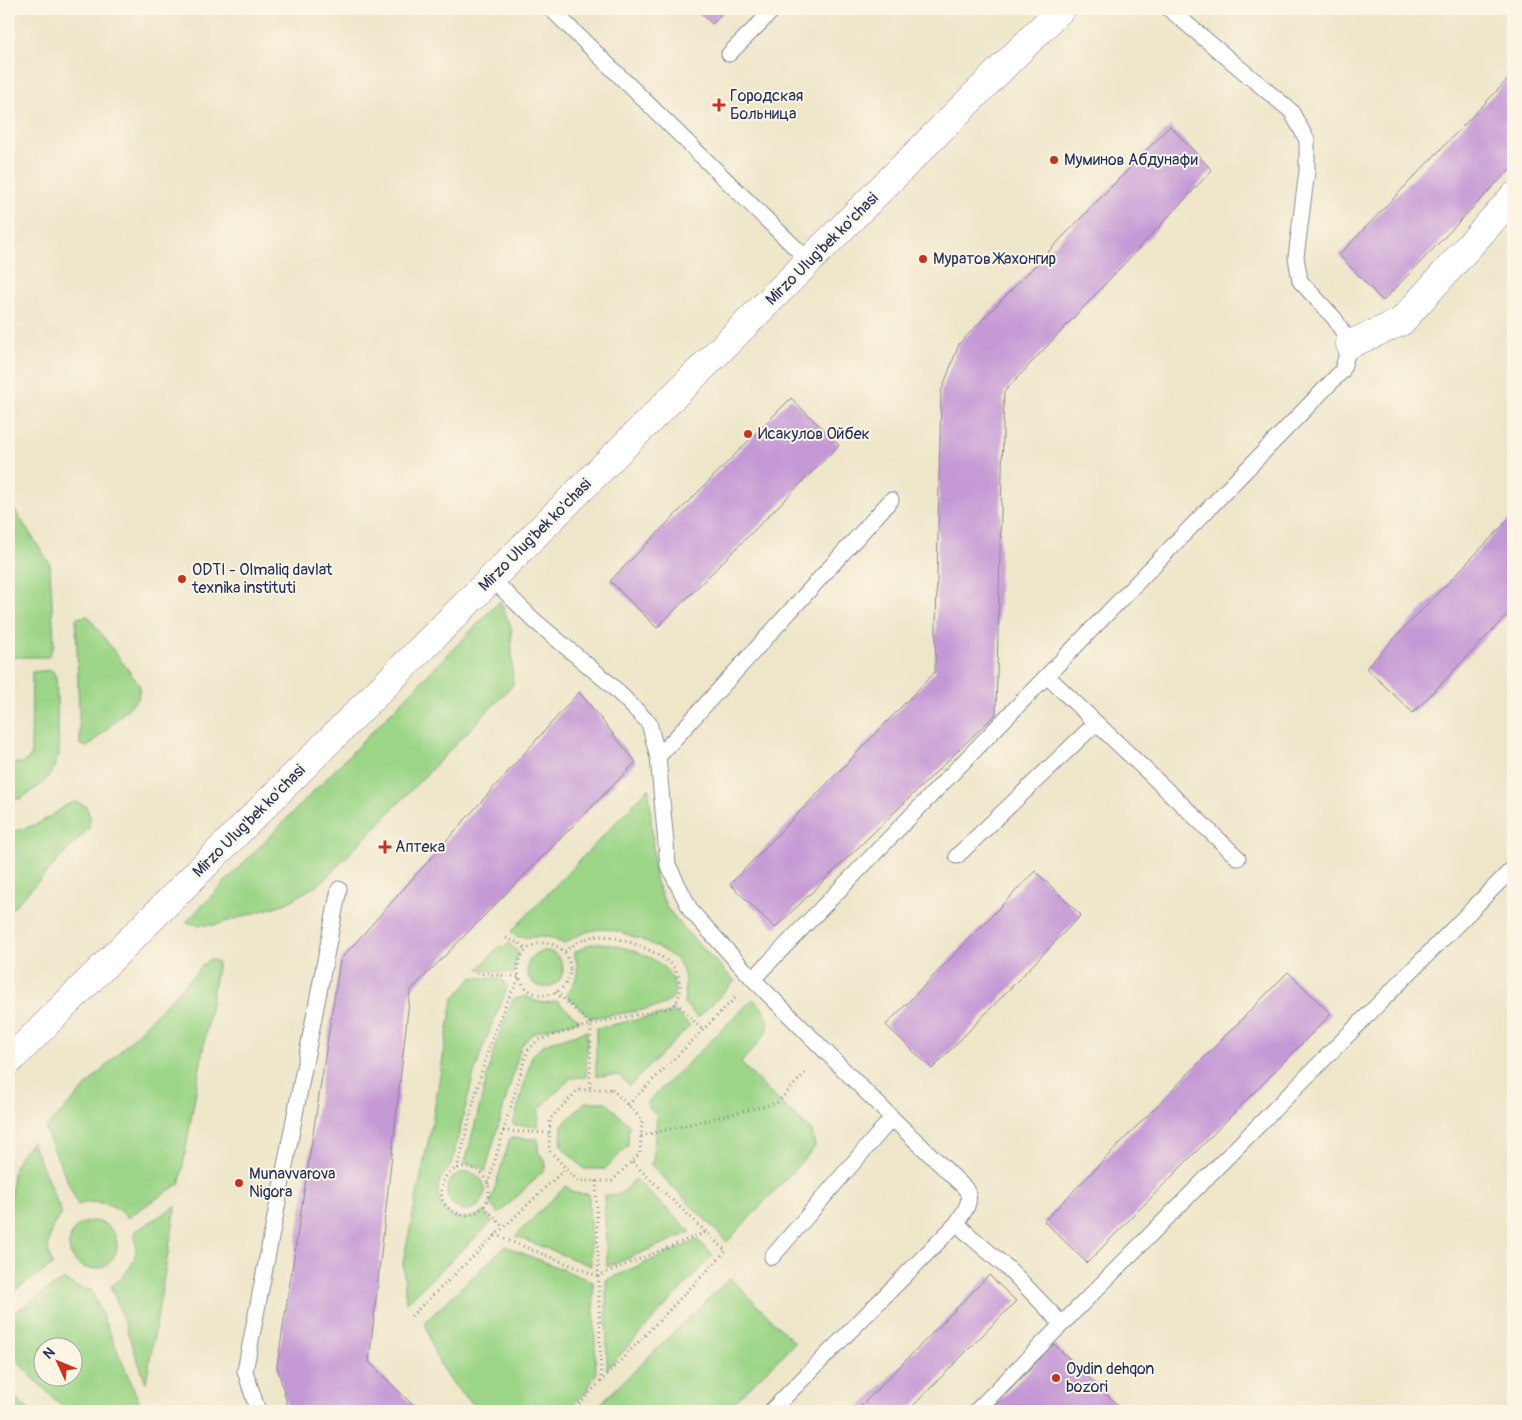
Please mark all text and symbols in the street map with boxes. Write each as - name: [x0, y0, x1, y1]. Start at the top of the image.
- place label: Городская Больница: [730, 86, 803, 124]
- marker: Городская Больница: [712, 98, 726, 112]
- place label: Муминов Абдунафи: [1064, 150, 1198, 170]
- marker: Муминов Абдунафи: [1048, 154, 1060, 166]
- street label: Mirzo Ulug'bek ko'chasi: [761, 188, 883, 310]
- place label: Муратов Жахонгир: [933, 249, 1056, 269]
- marker: Муратов Жахонгир: [917, 253, 929, 265]
- place label: Исакулов Ойбек: [758, 424, 870, 444]
- marker: Исакулов Ойбек: [742, 428, 754, 440]
- street label: Mirzo Ulug'bek ko'chasi: [474, 474, 596, 596]
- place label: ODTI - Olmaliq davlat texnika instituti: [191, 560, 333, 598]
- marker: ODTI - Olmaliq davlat texnika instituti: [176, 573, 188, 585]
- street label: Mirzo Ulug'bek ko'chasi: [188, 760, 310, 882]
- place label: Аптека: [395, 837, 445, 857]
- marker: Аптека: [379, 841, 391, 853]
- place label: Munavvarova Nigora: [249, 1164, 336, 1202]
- marker: Munavvarova Nigora: [233, 1177, 245, 1189]
- north arrow: [32, 1338, 82, 1388]
- text: N: [40, 1344, 58, 1363]
- place label: Oydin dehqon bozori: [1066, 1359, 1154, 1397]
- marker: Oydin dehqon bozori: [1050, 1372, 1062, 1384]

